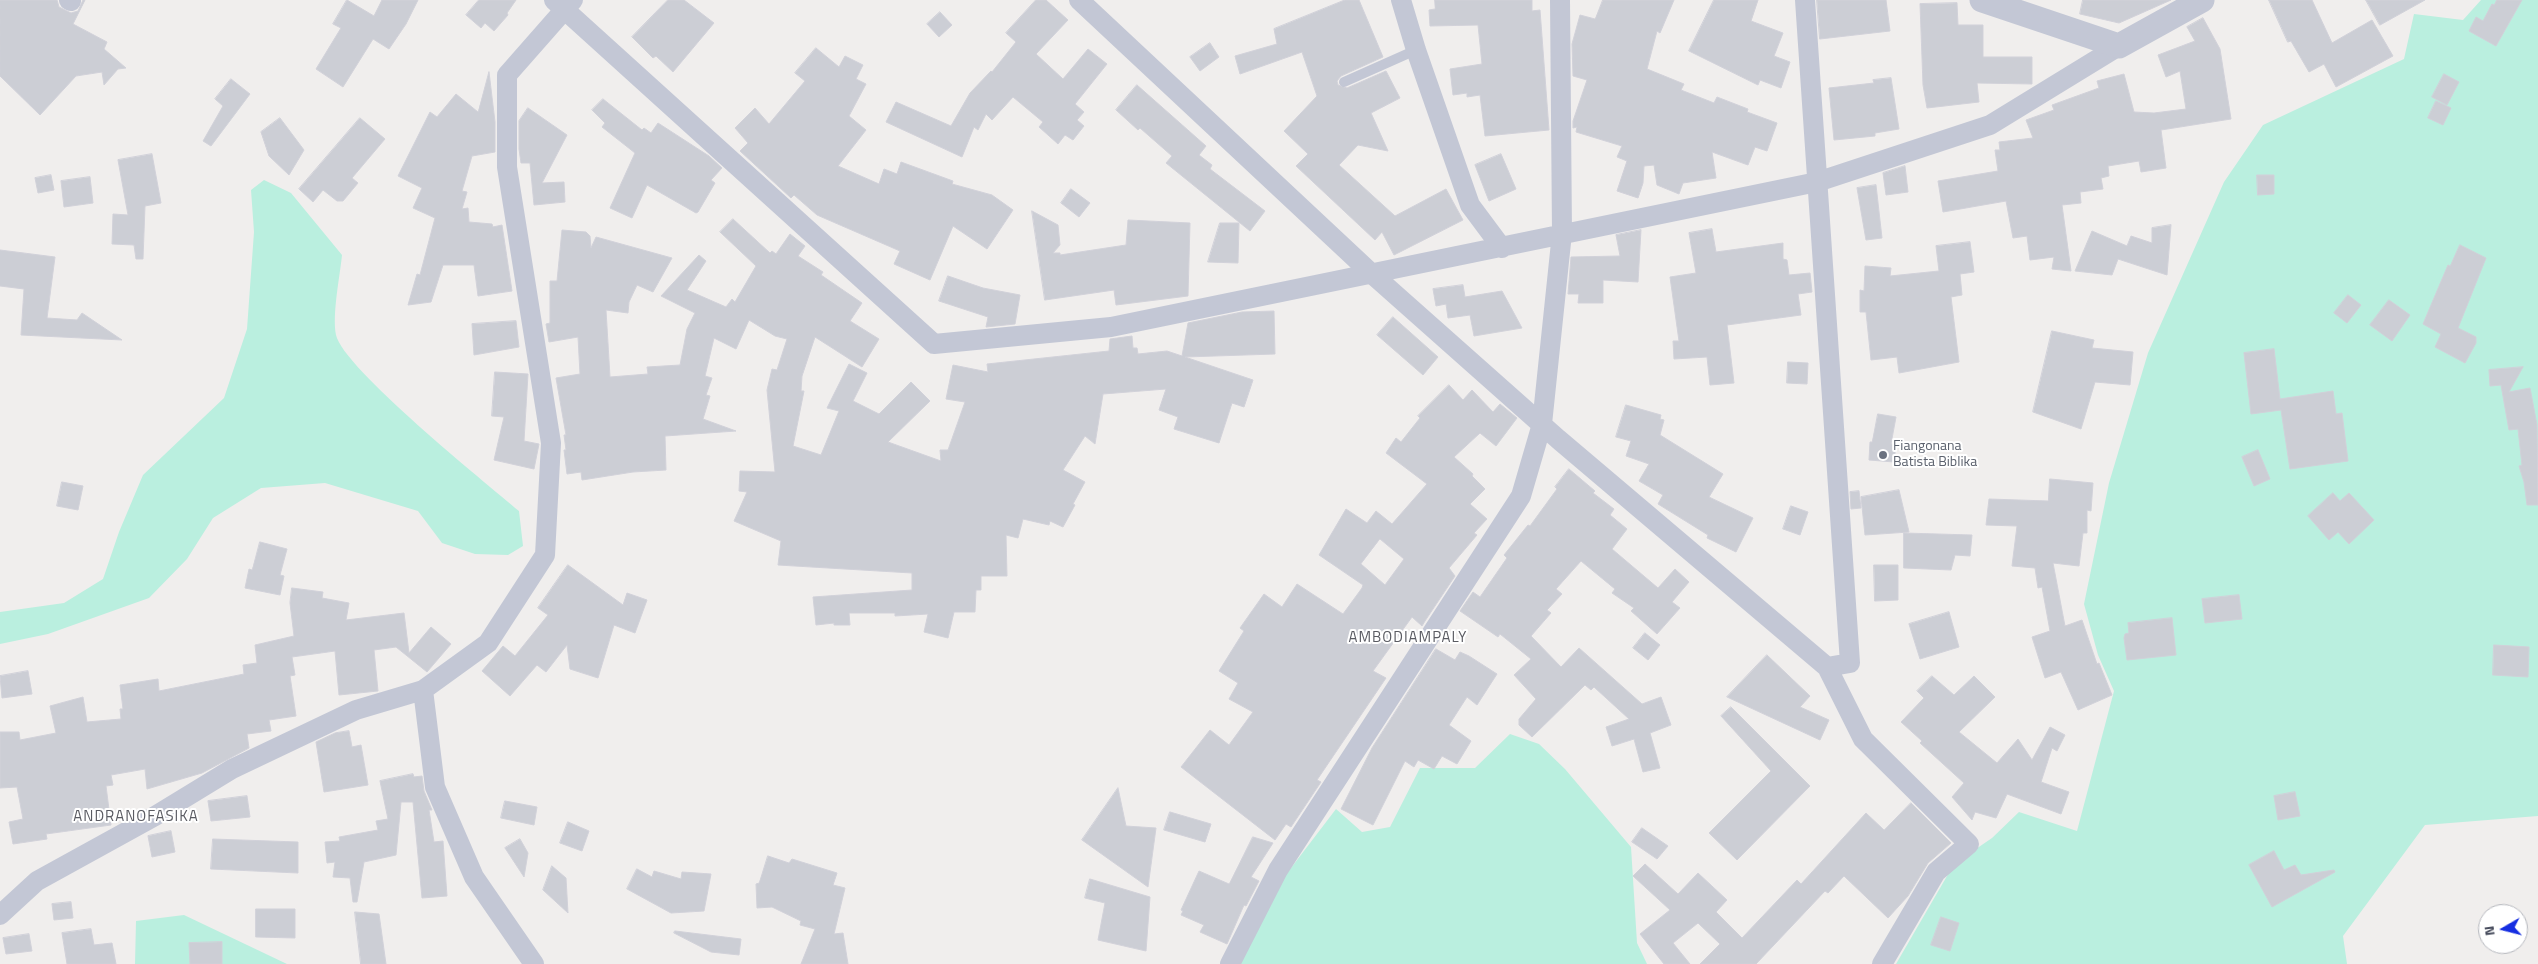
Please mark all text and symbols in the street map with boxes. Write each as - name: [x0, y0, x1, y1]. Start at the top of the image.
- place label: Fiangonana Batista Biblika: [1893, 439, 1977, 472]
- marker: Fiangonana Batista Biblika: [1877, 449, 1889, 461]
- district label: AMBODIAMPALY: [1347, 629, 1469, 647]
- district label: ANDRANOFASIKA: [72, 808, 200, 826]
- north arrow: [2478, 904, 2528, 954]
- text: N: [2478, 925, 2500, 937]

